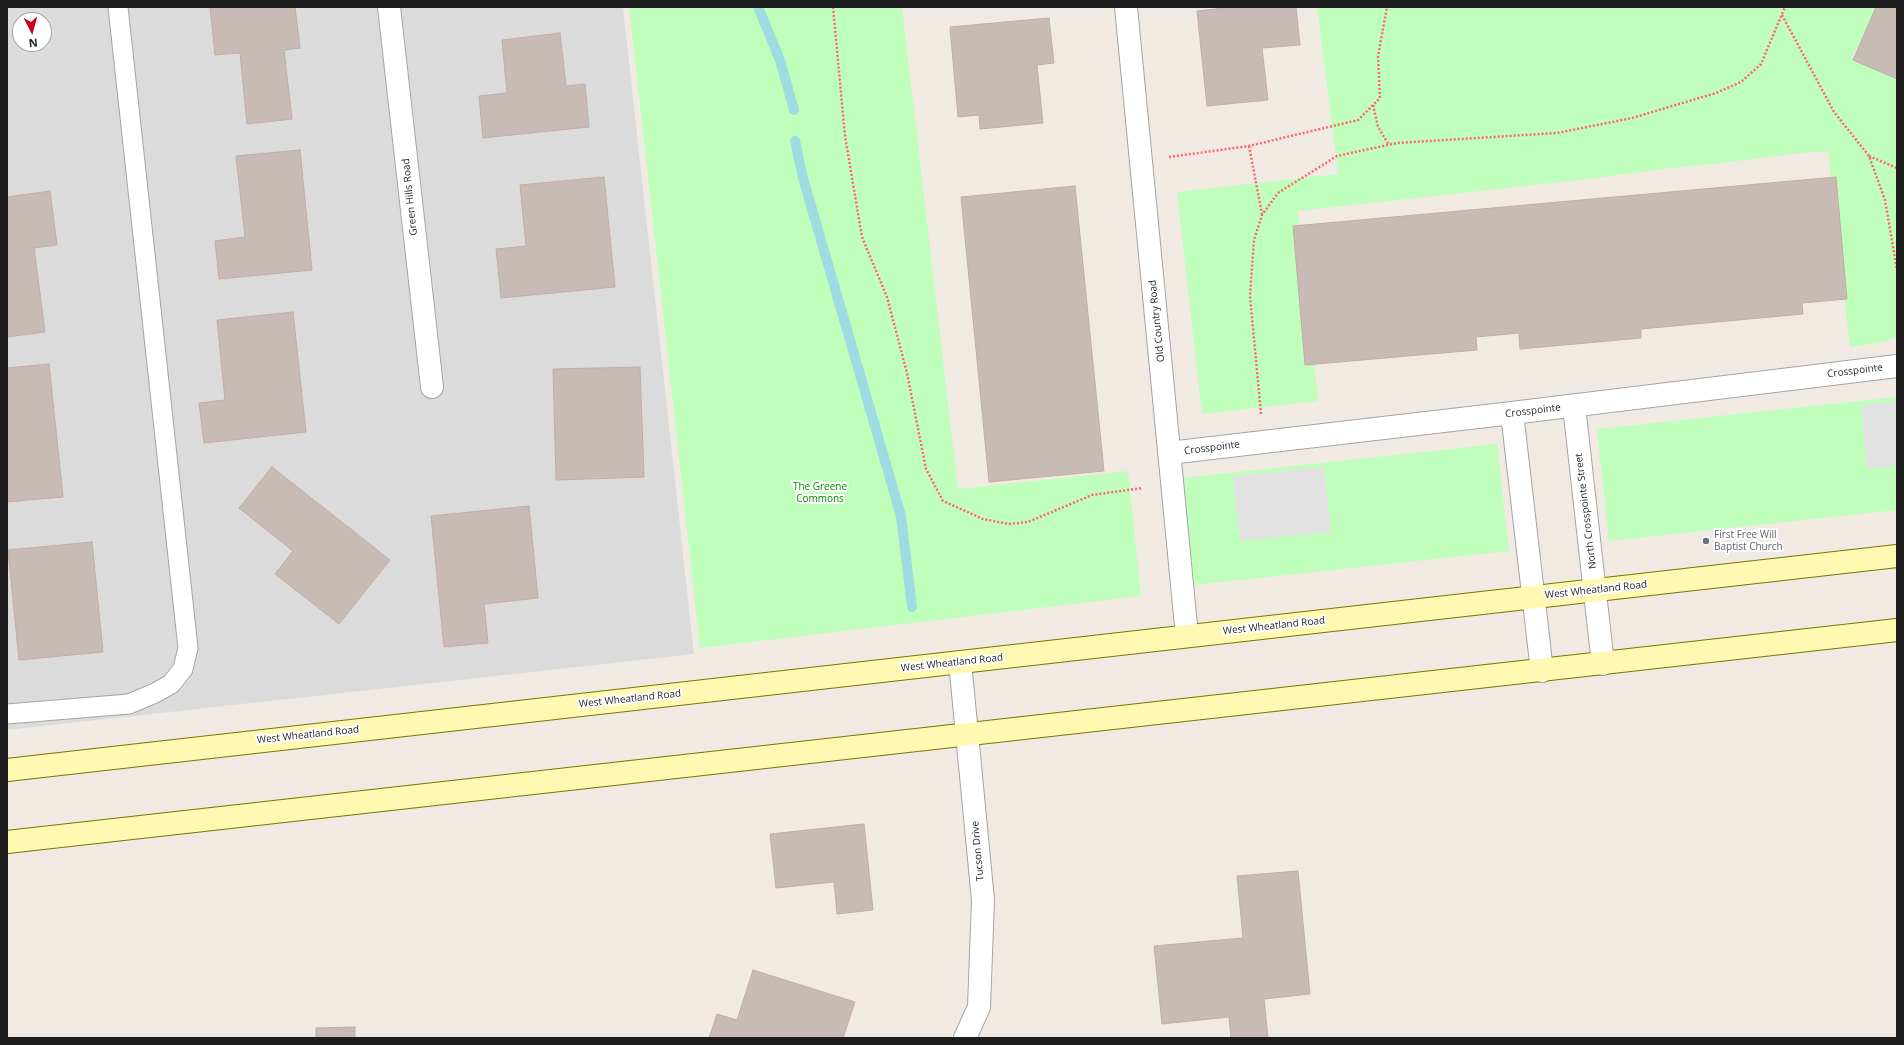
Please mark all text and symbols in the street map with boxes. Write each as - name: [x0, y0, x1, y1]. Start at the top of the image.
- north arrow: [12, 12, 52, 52]
- text: N: [28, 36, 38, 51]
- street label: Green Hills Road: [400, 158, 420, 236]
- street label: Old Country Road: [1147, 279, 1167, 363]
- street label: Crosspointe: [1827, 362, 1883, 380]
- street label: Crosspointe: [1505, 402, 1561, 420]
- street label: Crosspointe: [1184, 439, 1240, 457]
- street label: North Crosspointe Street: [1573, 453, 1599, 569]
- park label: The Greene Commons: [793, 481, 847, 504]
- place label: First Free Will Baptist Church: [1714, 529, 1783, 552]
- marker: First Free Will Baptist Church: [1701, 536, 1711, 546]
- street label: West Wheatland Road: [1544, 579, 1648, 601]
- street label: West Wheatland Road: [1222, 615, 1326, 637]
- street label: West Wheatland Road: [900, 652, 1004, 674]
- street label: West Wheatland Road: [578, 688, 682, 710]
- street label: West Wheatland Road: [256, 724, 360, 746]
- street label: Tucson Drive: [969, 820, 987, 882]

